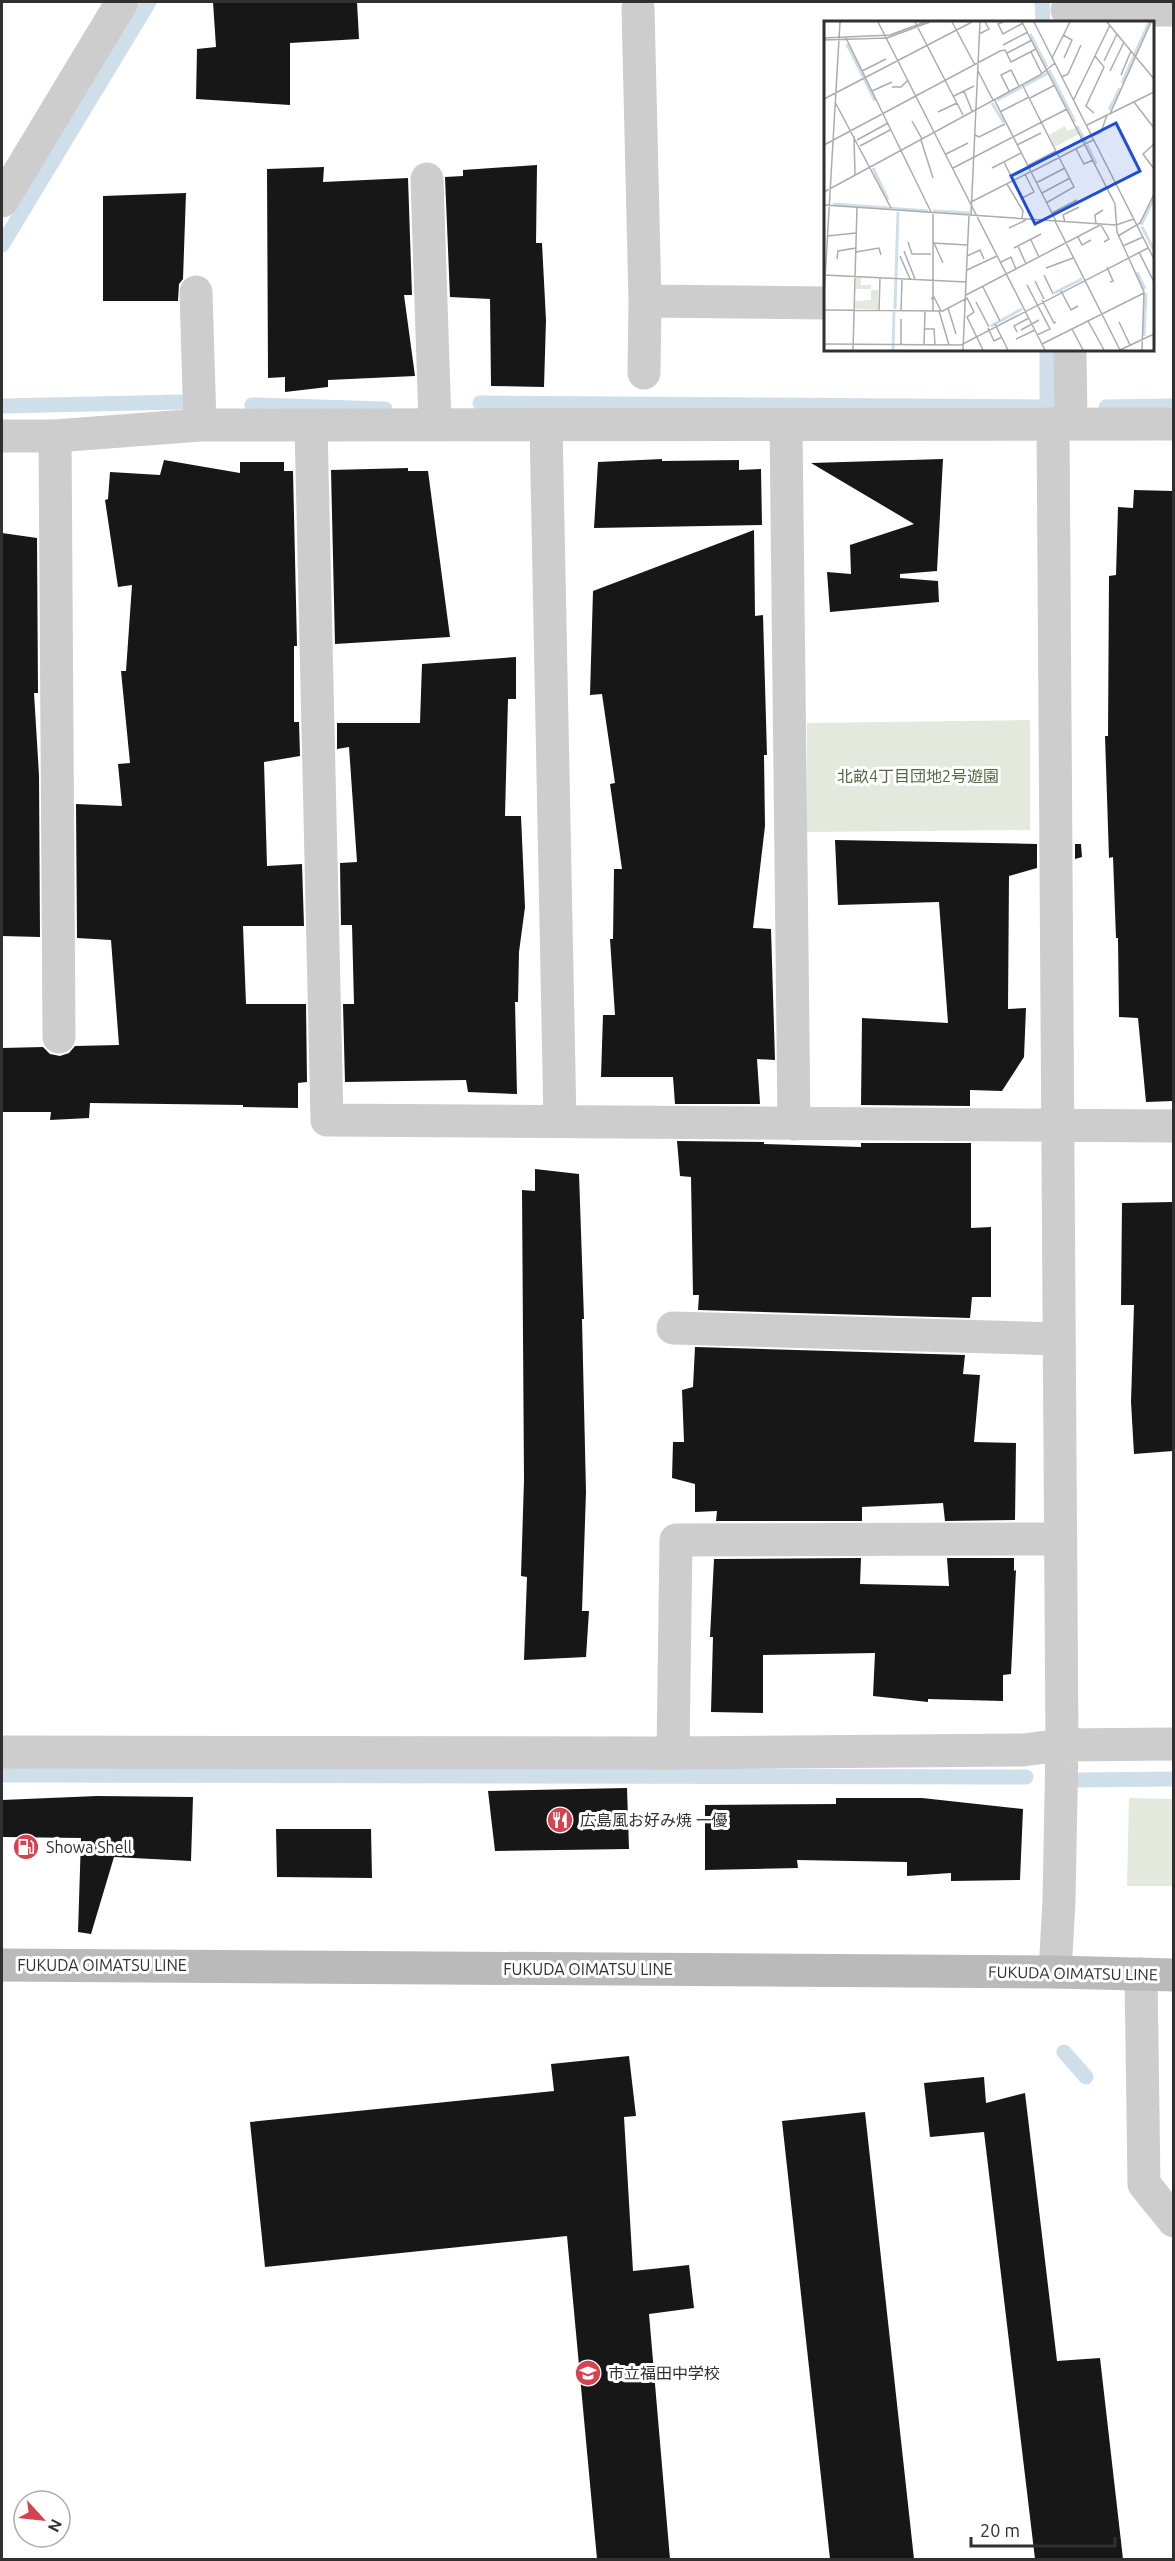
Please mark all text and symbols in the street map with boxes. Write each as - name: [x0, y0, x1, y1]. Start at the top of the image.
- inset map: [824, 21, 1154, 351]
- park label: 北畝4丁目団地2号遊園: [837, 767, 999, 785]
- restaurant icon: 広島風お好み焼 一優: [545, 1805, 575, 1835]
- place label: 広島風お好み焼 一優: [580, 1811, 728, 1829]
- fuel station icon: Showa Shell: [11, 1832, 41, 1862]
- place label: Showa Shell: [46, 1838, 132, 1856]
- street label: FUKUDA OIMATSU LINE: [17, 1956, 187, 1974]
- street label: FUKUDA OIMATSU LINE: [503, 1960, 673, 1978]
- street label: FUKUDA OIMATSU LINE: [988, 1963, 1158, 1983]
- school or university icon: 市立福田中学校: [573, 2358, 603, 2388]
- place label: 市立福田中学校: [608, 2364, 720, 2382]
- north arrow: [12, 2489, 72, 2549]
- scale bar: [971, 2510, 1115, 2548]
- text: N: [45, 2516, 66, 2535]
- text: 20 m: [980, 2520, 1020, 2540]

